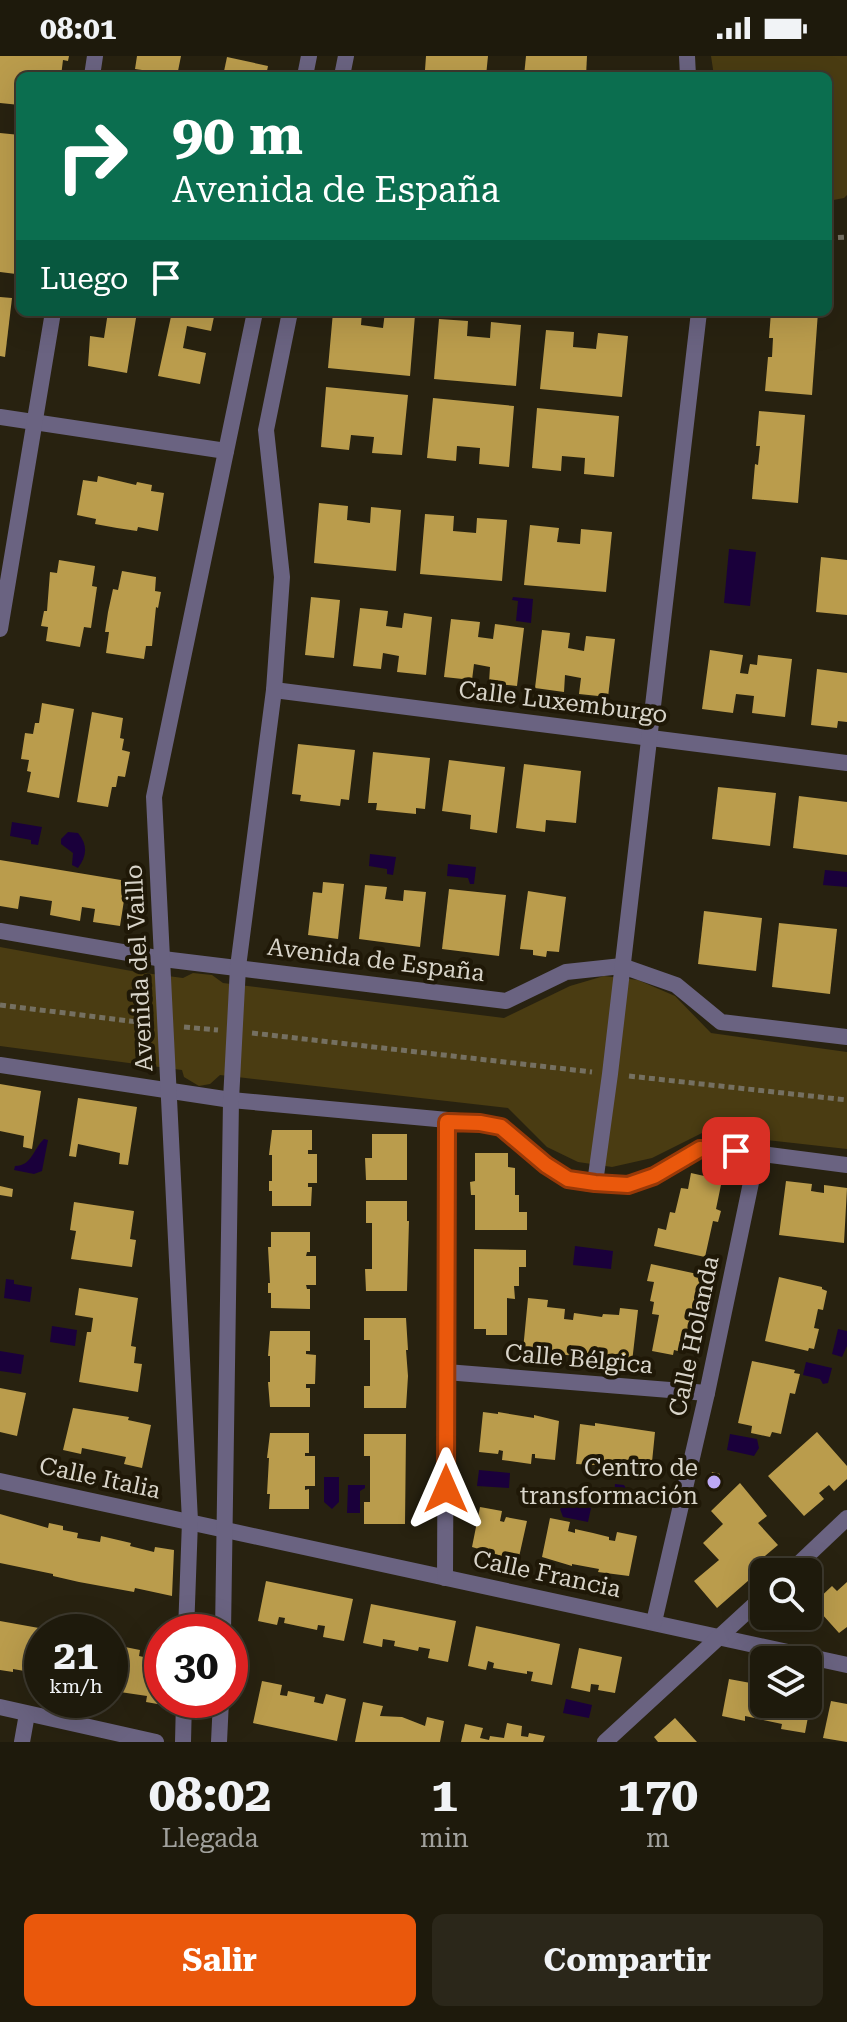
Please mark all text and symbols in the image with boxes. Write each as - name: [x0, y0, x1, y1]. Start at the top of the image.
- text: 08:01: [40, 11, 117, 46]
- text: 90 m: [172, 102, 303, 168]
- icon: right: [40, 104, 144, 208]
- text: Avenida de España: [172, 169, 500, 211]
- icon: arrive: [144, 256, 188, 300]
- text: Luego: [40, 261, 128, 296]
- street label: Calle Luxemburgo: [457, 675, 669, 729]
- street label: Avenida del Vaillo: [120, 864, 158, 1072]
- street label: Avenida de España: [266, 933, 486, 987]
- pin: [702, 1117, 770, 1185]
- icon: arrive: [714, 1129, 758, 1173]
- street label: Calle Holanda: [663, 1253, 725, 1419]
- street label: Calle Bélgica: [504, 1339, 654, 1379]
- position arrow: [404, 1447, 488, 1531]
- street label: Calle Italia: [37, 1451, 163, 1505]
- place label: Centro de transformación: [520, 1454, 698, 1510]
- marker: Centro de transformación: [705, 1473, 723, 1491]
- street label: Calle Francia: [470, 1545, 624, 1603]
- map controls: [750, 1558, 822, 1718]
- button: search: [750, 1558, 822, 1630]
- speed limit sign: 30: [144, 1614, 248, 1718]
- text: 21: [54, 1632, 98, 1679]
- button: layers: [750, 1646, 822, 1718]
- text: km/h: [49, 1674, 103, 1698]
- text: 08:02: [149, 1767, 271, 1823]
- text: 1: [431, 1767, 458, 1823]
- text: 170: [618, 1767, 698, 1823]
- text: Llegada: [161, 1823, 259, 1853]
- text: min: [420, 1823, 469, 1853]
- text: m: [646, 1823, 670, 1853]
- button: Salir: [24, 1914, 416, 2006]
- button: Compartir: [432, 1914, 823, 2006]

